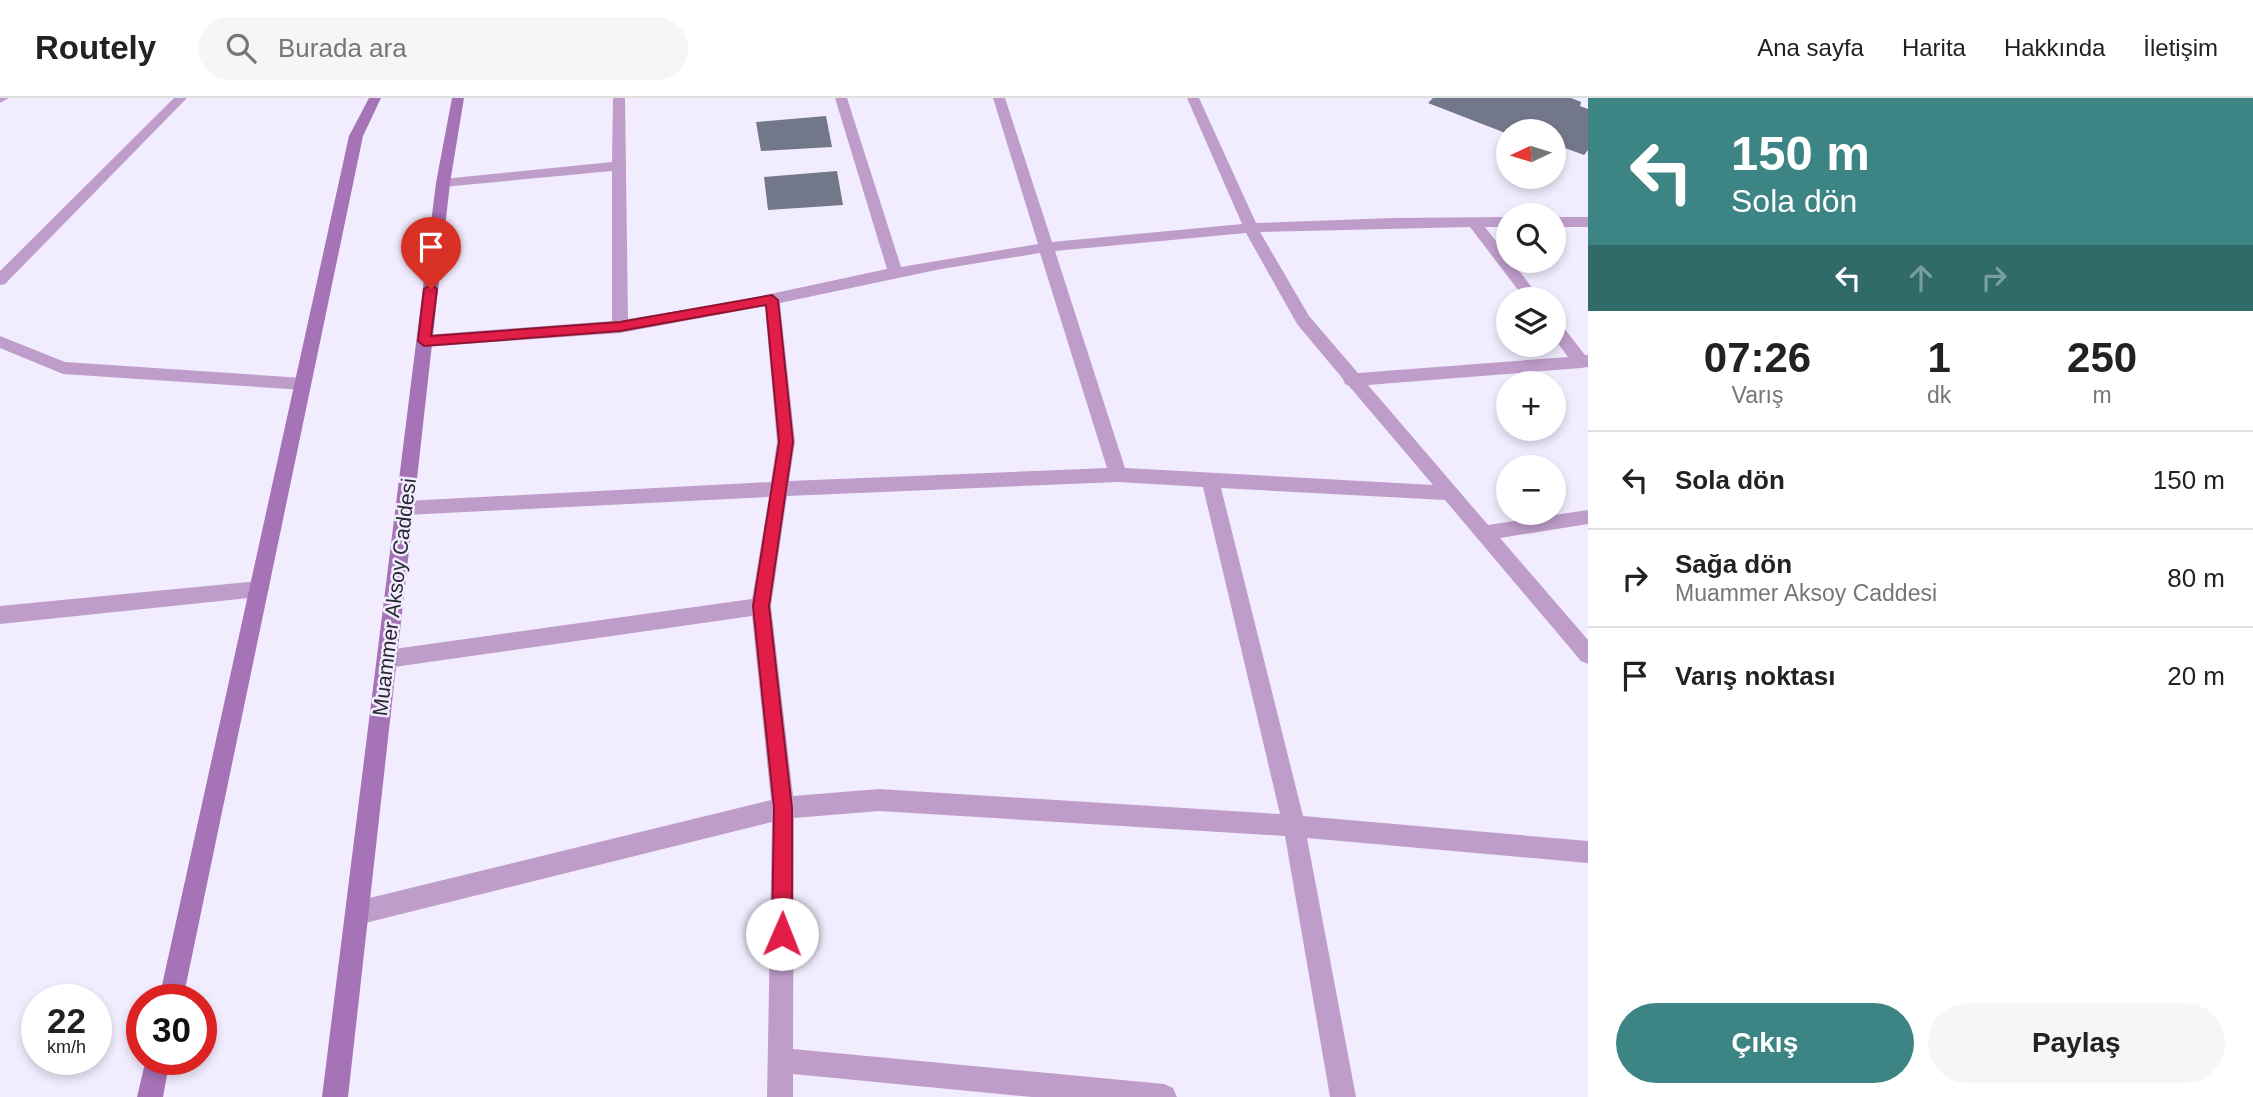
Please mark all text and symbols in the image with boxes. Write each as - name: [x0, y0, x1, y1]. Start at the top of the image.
- search box: [198, 17, 688, 80]
- text: Routely: [35, 29, 156, 66]
- icon: search: [222, 29, 260, 67]
- text: Burada ara: [278, 33, 407, 63]
- text: Ana sayfa: [1757, 34, 1864, 61]
- text: Harita: [1902, 34, 1966, 61]
- text: Hakkında: [2004, 34, 2105, 61]
- text: İletişim: [2143, 34, 2218, 61]
- north arrow: [1496, 119, 1566, 189]
- map controls: [1496, 119, 1566, 525]
- icon: left: [1616, 126, 1707, 217]
- text: 150 m: [1731, 126, 1870, 180]
- text: Sola dön: [1731, 183, 1857, 219]
- button: search: [1496, 203, 1566, 273]
- pin: [401, 217, 461, 289]
- icon: arrive: [412, 228, 450, 266]
- icon: left: [1829, 259, 1867, 297]
- icon: ahead: [1902, 259, 1940, 297]
- icon: right: [1975, 259, 2013, 297]
- button: layers: [1496, 287, 1566, 357]
- text: 07:26: [1704, 334, 1811, 381]
- text: 1: [1927, 334, 1951, 381]
- text: 250: [2067, 334, 2137, 381]
- button: +: [1496, 371, 1566, 441]
- text: Varış: [1732, 382, 1784, 408]
- text: dk: [1927, 382, 1951, 408]
- text: m: [2093, 382, 2112, 408]
- button: −: [1496, 455, 1566, 525]
- icon: left: [1616, 461, 1654, 499]
- text: Sola dön: [1675, 465, 1785, 495]
- text: 150 m: [2153, 465, 2225, 495]
- street label: Muammer Aksoy Caddesi: [368, 477, 420, 717]
- text: Sağa dön: [1675, 549, 1792, 579]
- icon: right: [1616, 559, 1654, 597]
- text: 80 m: [2167, 563, 2225, 593]
- text: Muammer Aksoy Caddesi: [1675, 580, 1937, 606]
- icon: arrive: [1616, 657, 1654, 695]
- text: Varış noktası: [1675, 661, 1835, 691]
- text: 20 m: [2167, 661, 2225, 691]
- position arrow: [745, 897, 819, 971]
- speed limit sign: 30: [126, 984, 217, 1075]
- text: 22: [47, 1001, 86, 1040]
- button: Çıkış: [1616, 1003, 1914, 1083]
- button: Paylaş: [1928, 1003, 2225, 1083]
- text: km/h: [47, 1037, 86, 1057]

